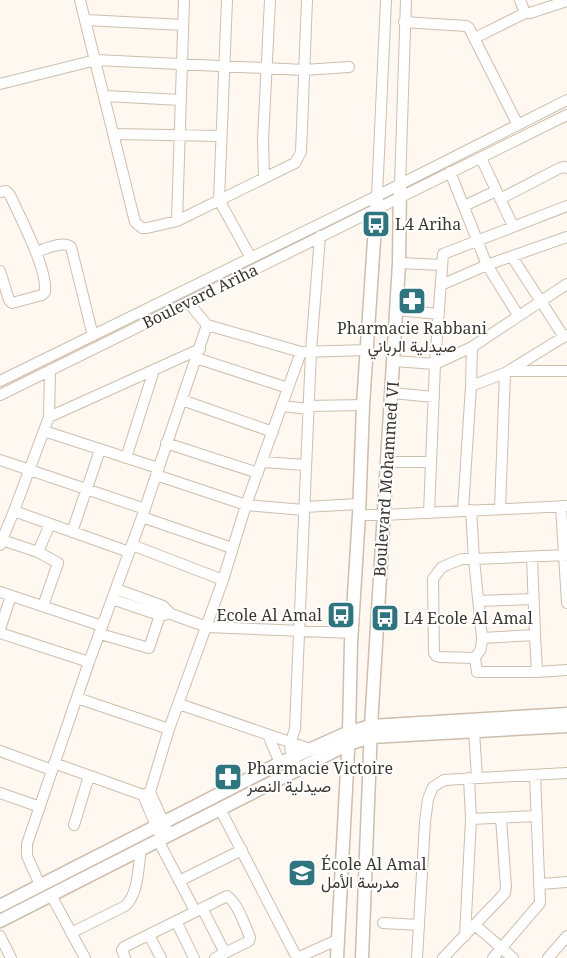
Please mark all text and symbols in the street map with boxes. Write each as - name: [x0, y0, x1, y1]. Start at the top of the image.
- bus stop icon: L4 Ariha: [361, 209, 391, 239]
- place label: L4 Ariha: [395, 213, 461, 235]
- street label: Boulevard Ariha: [138, 258, 262, 334]
- pharmacy icon: Pharmacie Rabbani صيدلية الرباني: [397, 286, 427, 316]
- place label: Pharmacie Rabbani صيدلية الرباني: [337, 317, 487, 360]
- street label: Boulevard Mohammed VI: [368, 380, 404, 578]
- bus stop icon: Ecole Al Amal: [326, 600, 356, 630]
- bus stop icon: L4 Ecole Al Amal: [370, 603, 400, 633]
- place label: Ecole Al Amal: [216, 604, 322, 626]
- place label: L4 Ecole Al Amal: [404, 607, 533, 629]
- place label: Pharmacie Victoire صيدلية النصر: [246, 757, 393, 797]
- pharmacy icon: Pharmacie Victoire صيدلية النصر: [213, 762, 243, 792]
- place label: École Al Amal مدرسة الأمل: [321, 853, 427, 893]
- school or university icon: École Al Amal مدرسة الأمل: [287, 858, 317, 888]

